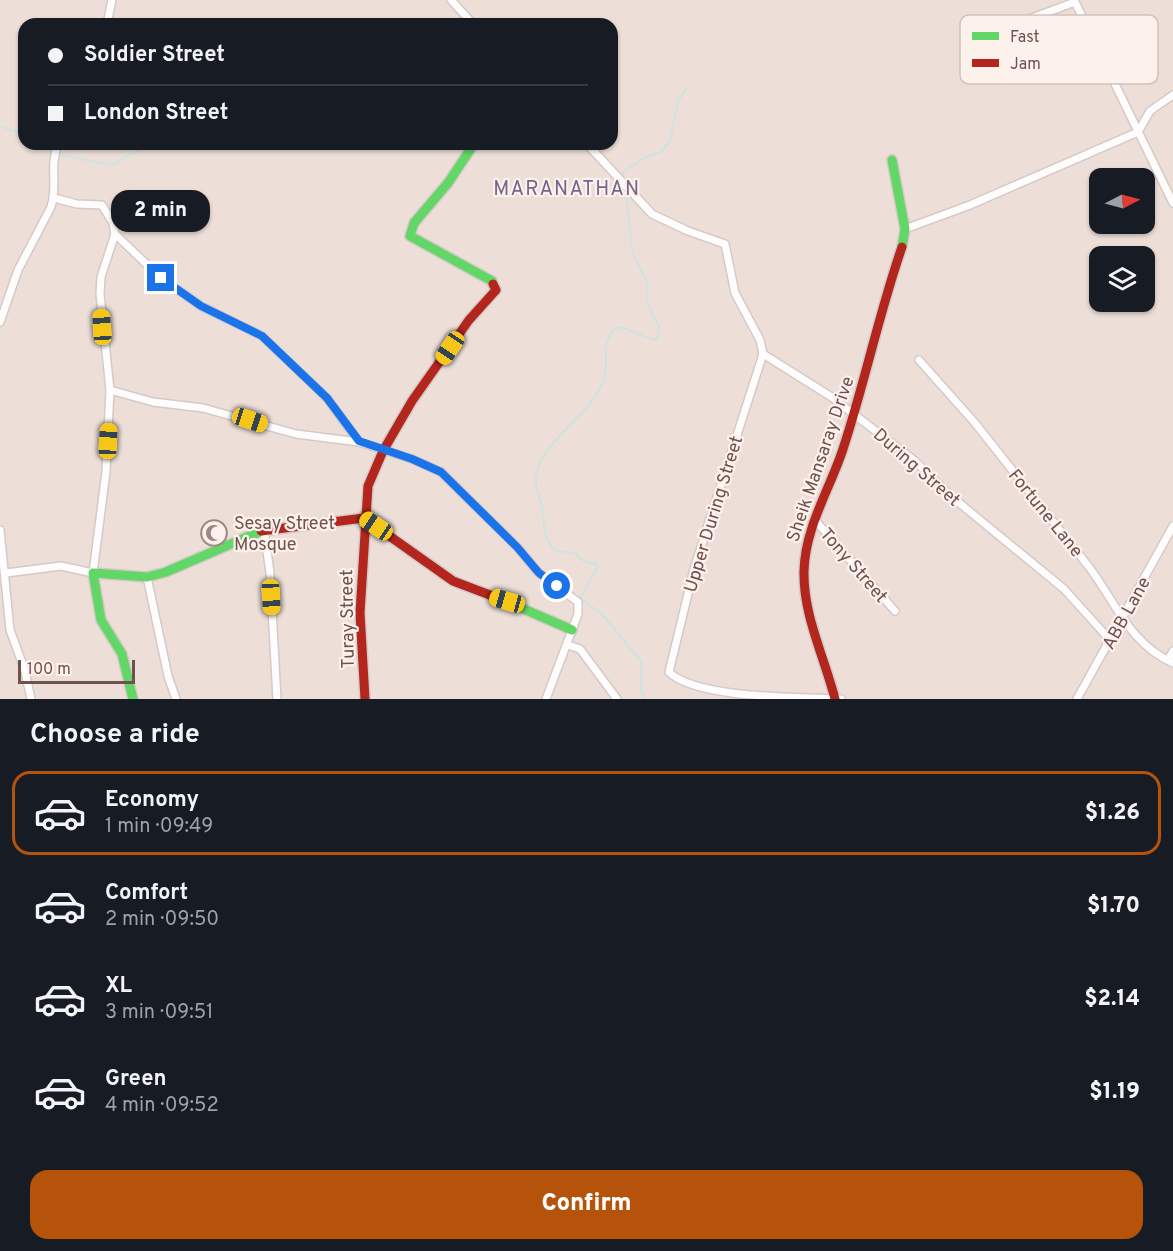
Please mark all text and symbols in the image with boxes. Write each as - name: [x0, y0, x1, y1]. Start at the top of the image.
- legend: [960, 15, 1158, 84]
- text: Fast: [1010, 28, 1040, 48]
- text: Soldier Street: [84, 42, 225, 69]
- text: Jam: [1010, 55, 1041, 75]
- text: London Street: [84, 100, 228, 127]
- north arrow: [1089, 168, 1155, 234]
- map controls: [1089, 168, 1155, 312]
- district label: MARANATHAN: [493, 177, 641, 203]
- callout: 2 min: [112, 191, 210, 233]
- text: 2 min: [134, 198, 187, 224]
- button: layers: [1089, 246, 1155, 312]
- route end: [147, 264, 174, 291]
- car: [92, 308, 112, 346]
- car: [432, 328, 468, 368]
- street label: Sheik Mansaray Drive: [782, 374, 861, 545]
- car: [230, 406, 270, 434]
- car: [98, 423, 118, 459]
- street label: During Street: [868, 424, 964, 512]
- street label: Upper During Street: [680, 433, 749, 595]
- street label: Fortune Lane: [1002, 465, 1087, 563]
- car: [356, 508, 396, 544]
- place label: Sesay Street Mosque: [234, 513, 335, 557]
- mosque icon: Sesay Street Mosque: [199, 518, 229, 548]
- street label: Tony Street: [814, 524, 892, 608]
- street label: Turay Street: [336, 569, 361, 669]
- route start: [543, 572, 570, 599]
- street label: ABB Lane: [1098, 573, 1157, 654]
- car: [261, 579, 281, 615]
- car: [487, 587, 527, 615]
- scale bar: [18, 657, 135, 684]
- text: 100 m: [27, 660, 71, 680]
- text: Choose a ride: [30, 718, 200, 752]
- icon: car: [33, 786, 87, 840]
- text: Economy: [105, 787, 199, 814]
- text: $1.26: [1085, 800, 1140, 827]
- text: 1 min · 09:49: [105, 814, 213, 840]
- icon: car: [33, 879, 87, 933]
- text: Comfort: [105, 880, 188, 907]
- text: $1.70: [1087, 893, 1140, 920]
- text: 2 min · 09:50: [105, 907, 219, 933]
- icon: car: [33, 972, 87, 1026]
- text: XL: [105, 973, 132, 1000]
- text: $2.14: [1084, 986, 1140, 1013]
- text: 3 min · 09:51: [105, 1000, 214, 1026]
- icon: car: [33, 1065, 87, 1119]
- text: Green: [105, 1066, 167, 1093]
- text: $1.19: [1089, 1079, 1140, 1106]
- text: 4 min · 09:52: [105, 1093, 219, 1119]
- button: Confirm: [30, 1170, 1143, 1239]

